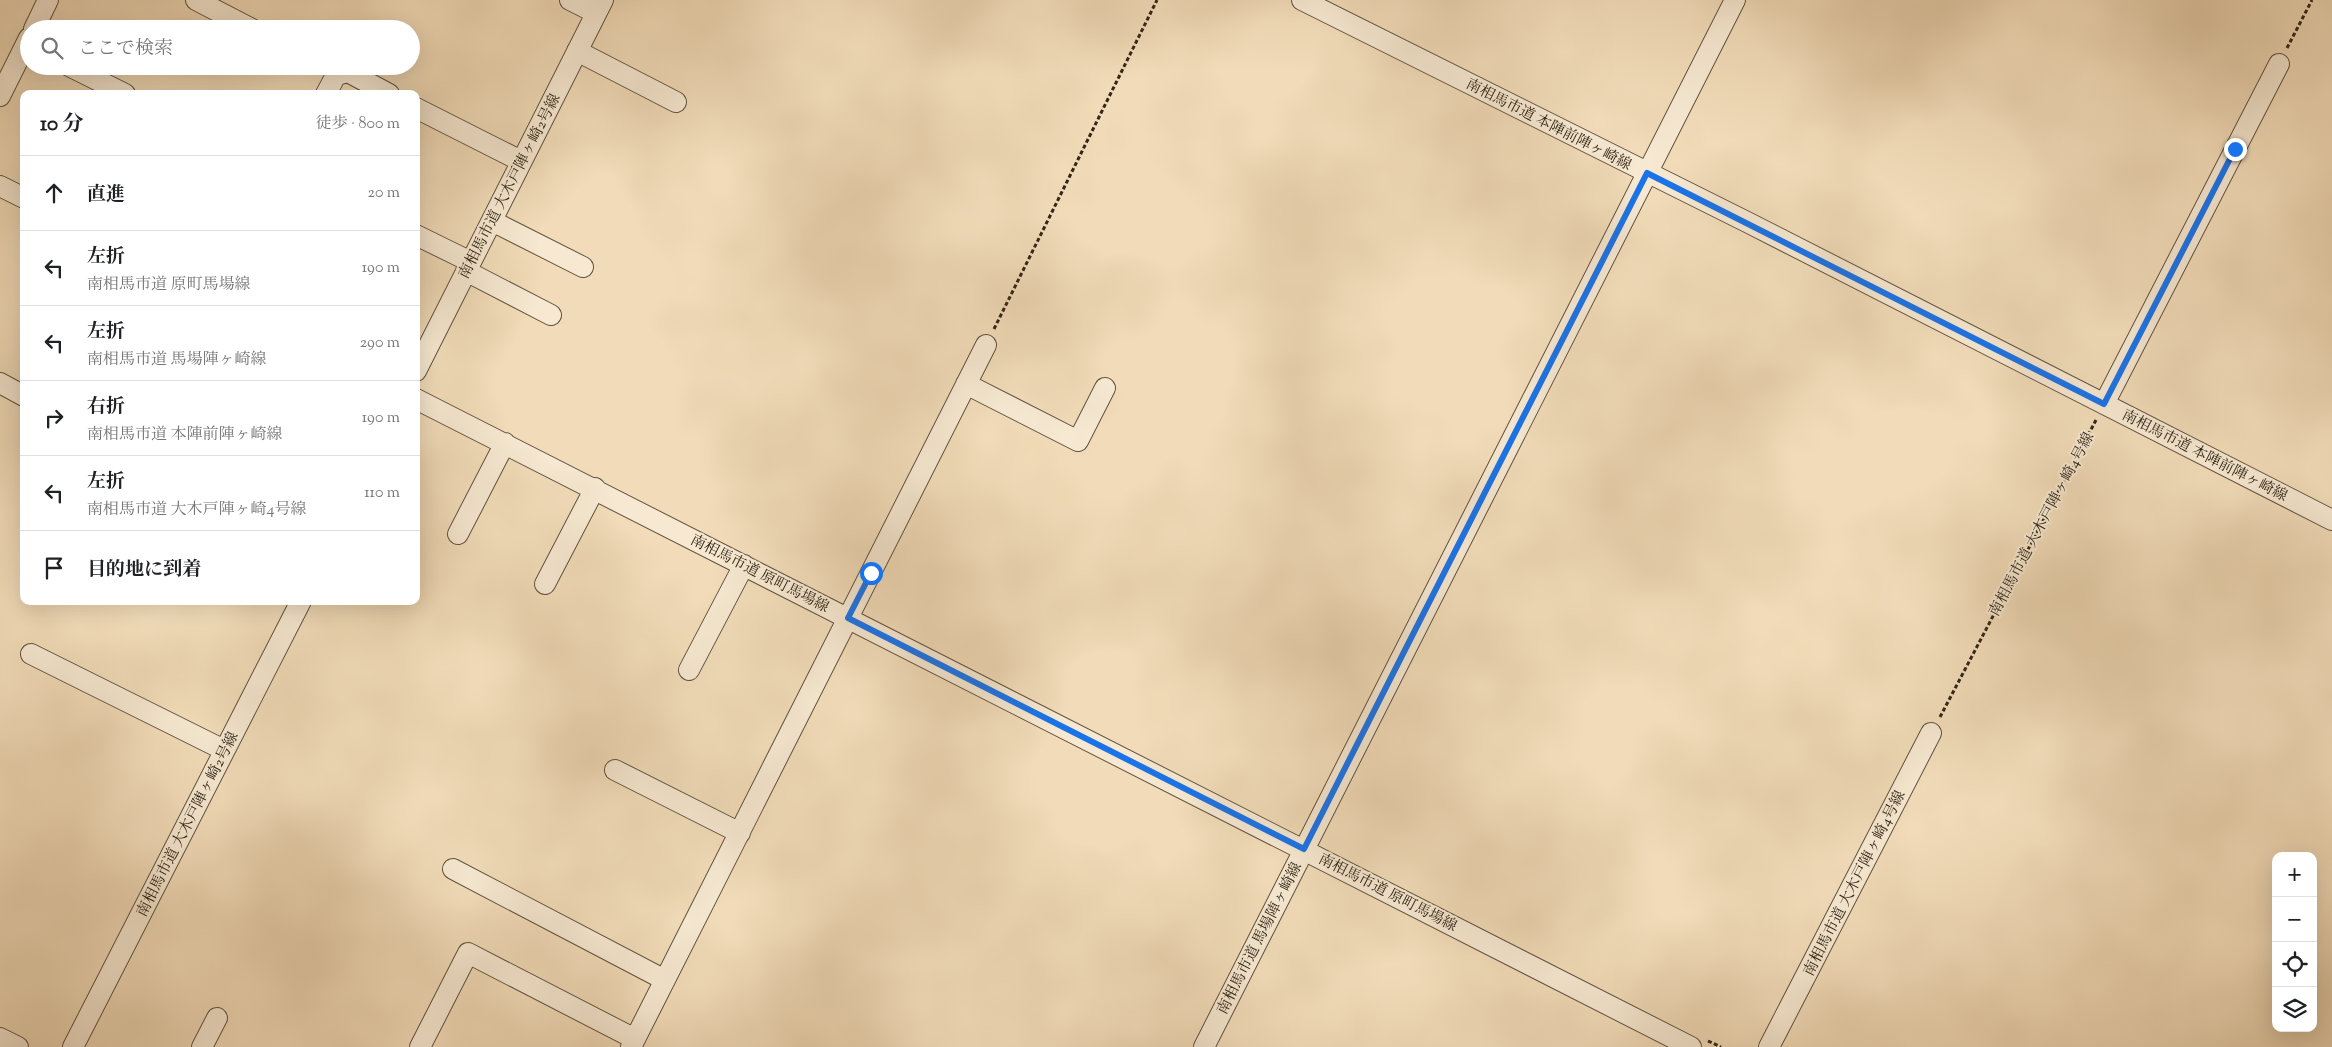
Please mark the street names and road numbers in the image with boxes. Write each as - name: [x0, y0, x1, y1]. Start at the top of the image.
- street label: 南相馬市道 本陣前陣ヶ崎線: [1462, 74, 1635, 176]
- street label: 南相馬市道 大木戸陣ヶ崎2号線: [454, 90, 566, 283]
- street label: 南相馬市道 本陣前陣ヶ崎線: [2118, 405, 2291, 507]
- street label: 南相馬市道 大木戸陣ヶ崎4号線: [1985, 429, 2100, 620]
- street label: 南相馬市道 原町馬場線: [686, 530, 832, 618]
- street label: 南相馬市道 大木戸陣ヶ崎2号線: [132, 728, 244, 921]
- street label: 南相馬市道 大木戸陣ヶ崎4号線: [1799, 787, 1911, 980]
- street label: 南相馬市道 原町馬場線: [1314, 849, 1460, 937]
- street label: 南相馬市道 馬場陣ヶ崎線: [1213, 859, 1308, 1018]

